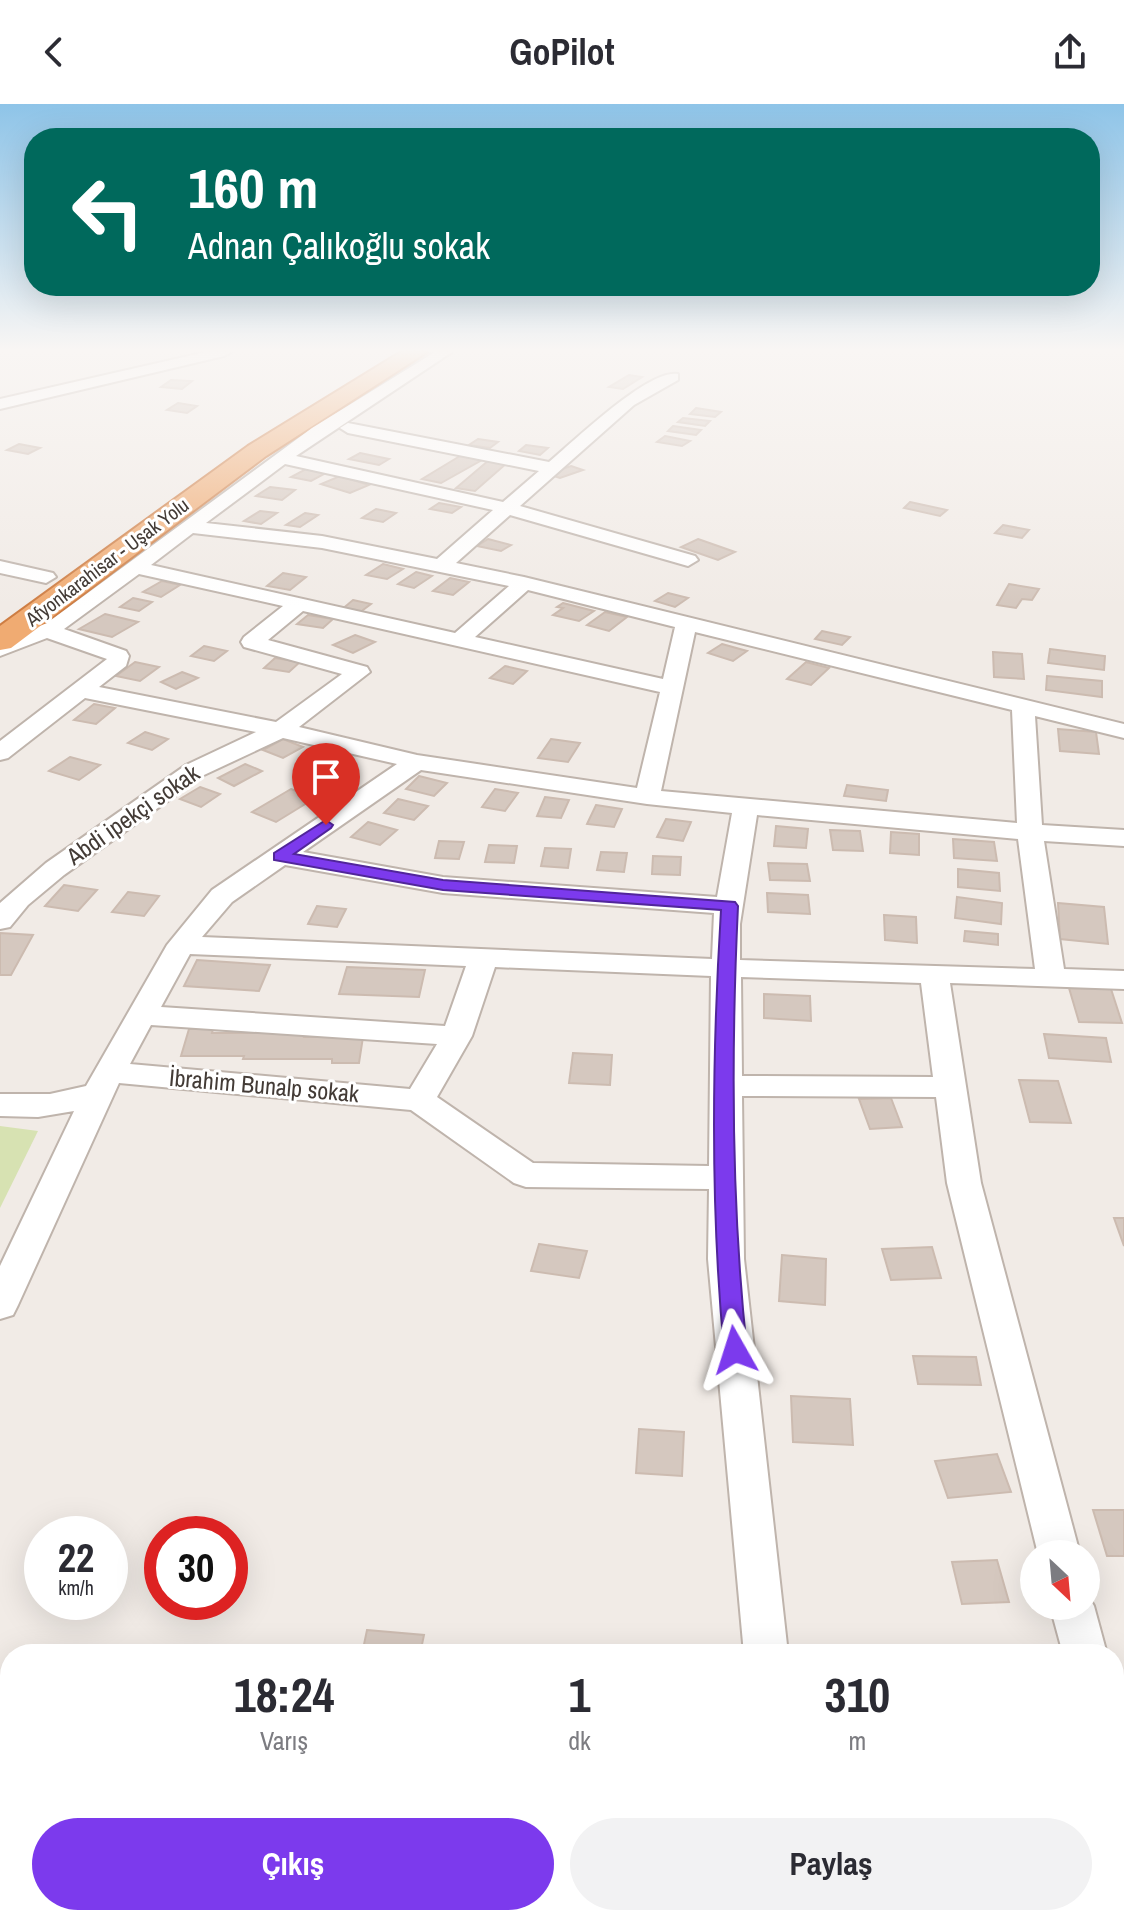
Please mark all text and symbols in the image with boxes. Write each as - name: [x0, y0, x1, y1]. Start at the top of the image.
- text: GoPilot: [510, 28, 614, 76]
- icon: back: [32, 30, 76, 74]
- icon: share: [1048, 30, 1092, 74]
- text: 160 m: [188, 150, 318, 225]
- icon: left: [56, 160, 160, 264]
- text: Adnan Çalıkoğlu sokak: [188, 222, 490, 270]
- street label: Afyonkarahisar - Uşak Yolu: [19, 491, 194, 633]
- pin: [292, 743, 360, 825]
- icon: arrive: [304, 755, 348, 799]
- street label: Abdi ipekçi sokak: [59, 756, 205, 872]
- street label: İbrahim Bunalp sokak: [168, 1061, 360, 1109]
- position arrow: [693, 1308, 777, 1392]
- speed limit sign: 30: [144, 1516, 248, 1620]
- text: 22: [58, 1531, 94, 1584]
- north arrow: [1020, 1540, 1100, 1620]
- map controls: [1020, 1540, 1100, 1620]
- text: km/h: [58, 1574, 94, 1601]
- text: 18:24: [234, 1662, 334, 1727]
- text: 1: [569, 1662, 590, 1727]
- text: 310: [825, 1662, 890, 1727]
- text: Varış: [260, 1723, 308, 1758]
- text: dk: [568, 1723, 591, 1758]
- text: m: [848, 1723, 866, 1758]
- button: Çıkış: [32, 1818, 554, 1910]
- button: Paylaş: [570, 1818, 1092, 1910]

